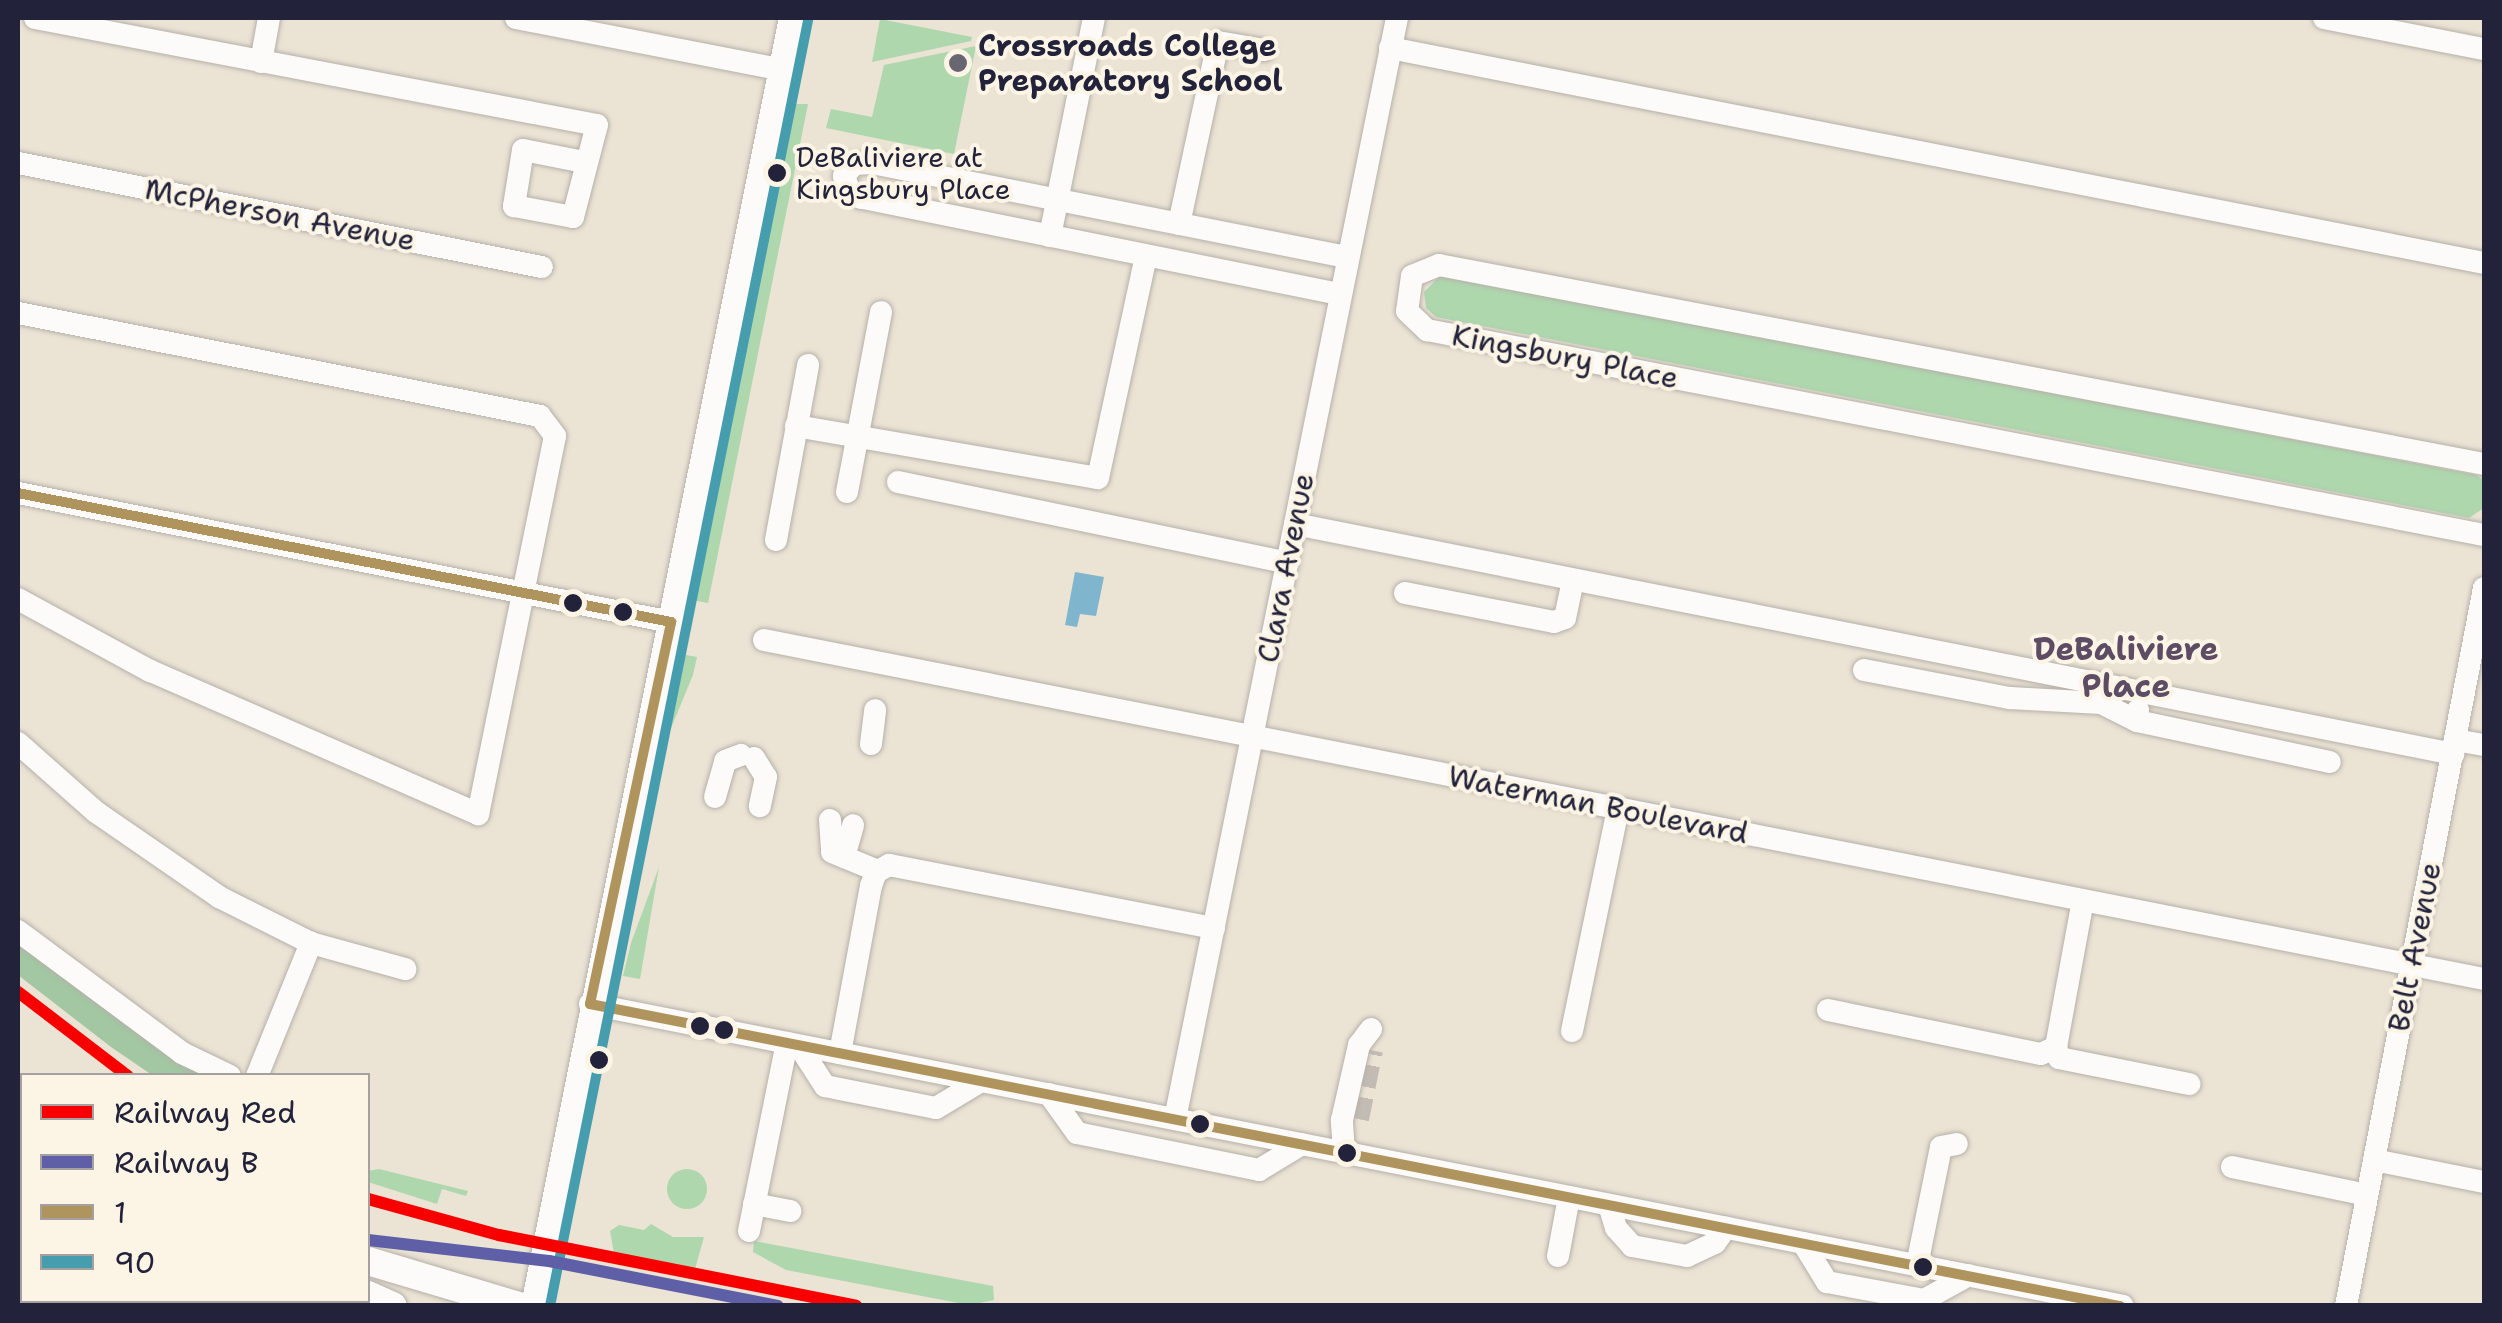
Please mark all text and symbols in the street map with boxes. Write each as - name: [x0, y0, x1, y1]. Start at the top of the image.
- place label: Crossroads College Preparatory School: [978, 28, 1283, 98]
- marker: Crossroads College Preparatory School: [947, 52, 969, 74]
- place label: DeBaliviere at Kingsbury Place: [796, 140, 1011, 206]
- marker: DeBaliviere at Kingsbury Place: [767, 163, 787, 183]
- street label: McPherson Avenue: [142, 171, 418, 259]
- street label: Kingsbury Place: [1449, 317, 1681, 397]
- street label: Clara Avenue: [1250, 470, 1322, 666]
- unlabelled marker: [563, 593, 583, 613]
- unlabelled marker: [613, 602, 633, 622]
- district label: DeBaliviere Place: [2033, 631, 2219, 706]
- street label: Waterman Boulevard: [1445, 758, 1751, 852]
- street label: Belt Avenue: [2381, 859, 2449, 1035]
- unlabelled marker: [690, 1016, 710, 1036]
- unlabelled marker: [714, 1020, 734, 1040]
- unlabelled marker: [589, 1050, 609, 1070]
- legend: [20, 1073, 370, 1303]
- text: Railway Red: [114, 1092, 296, 1133]
- unlabelled marker: [1190, 1114, 1210, 1134]
- text: Railway B: [114, 1142, 258, 1183]
- unlabelled marker: [1337, 1143, 1357, 1163]
- text: 1: [114, 1192, 127, 1233]
- text: 90: [114, 1242, 156, 1283]
- unlabelled marker: [1913, 1257, 1933, 1277]

